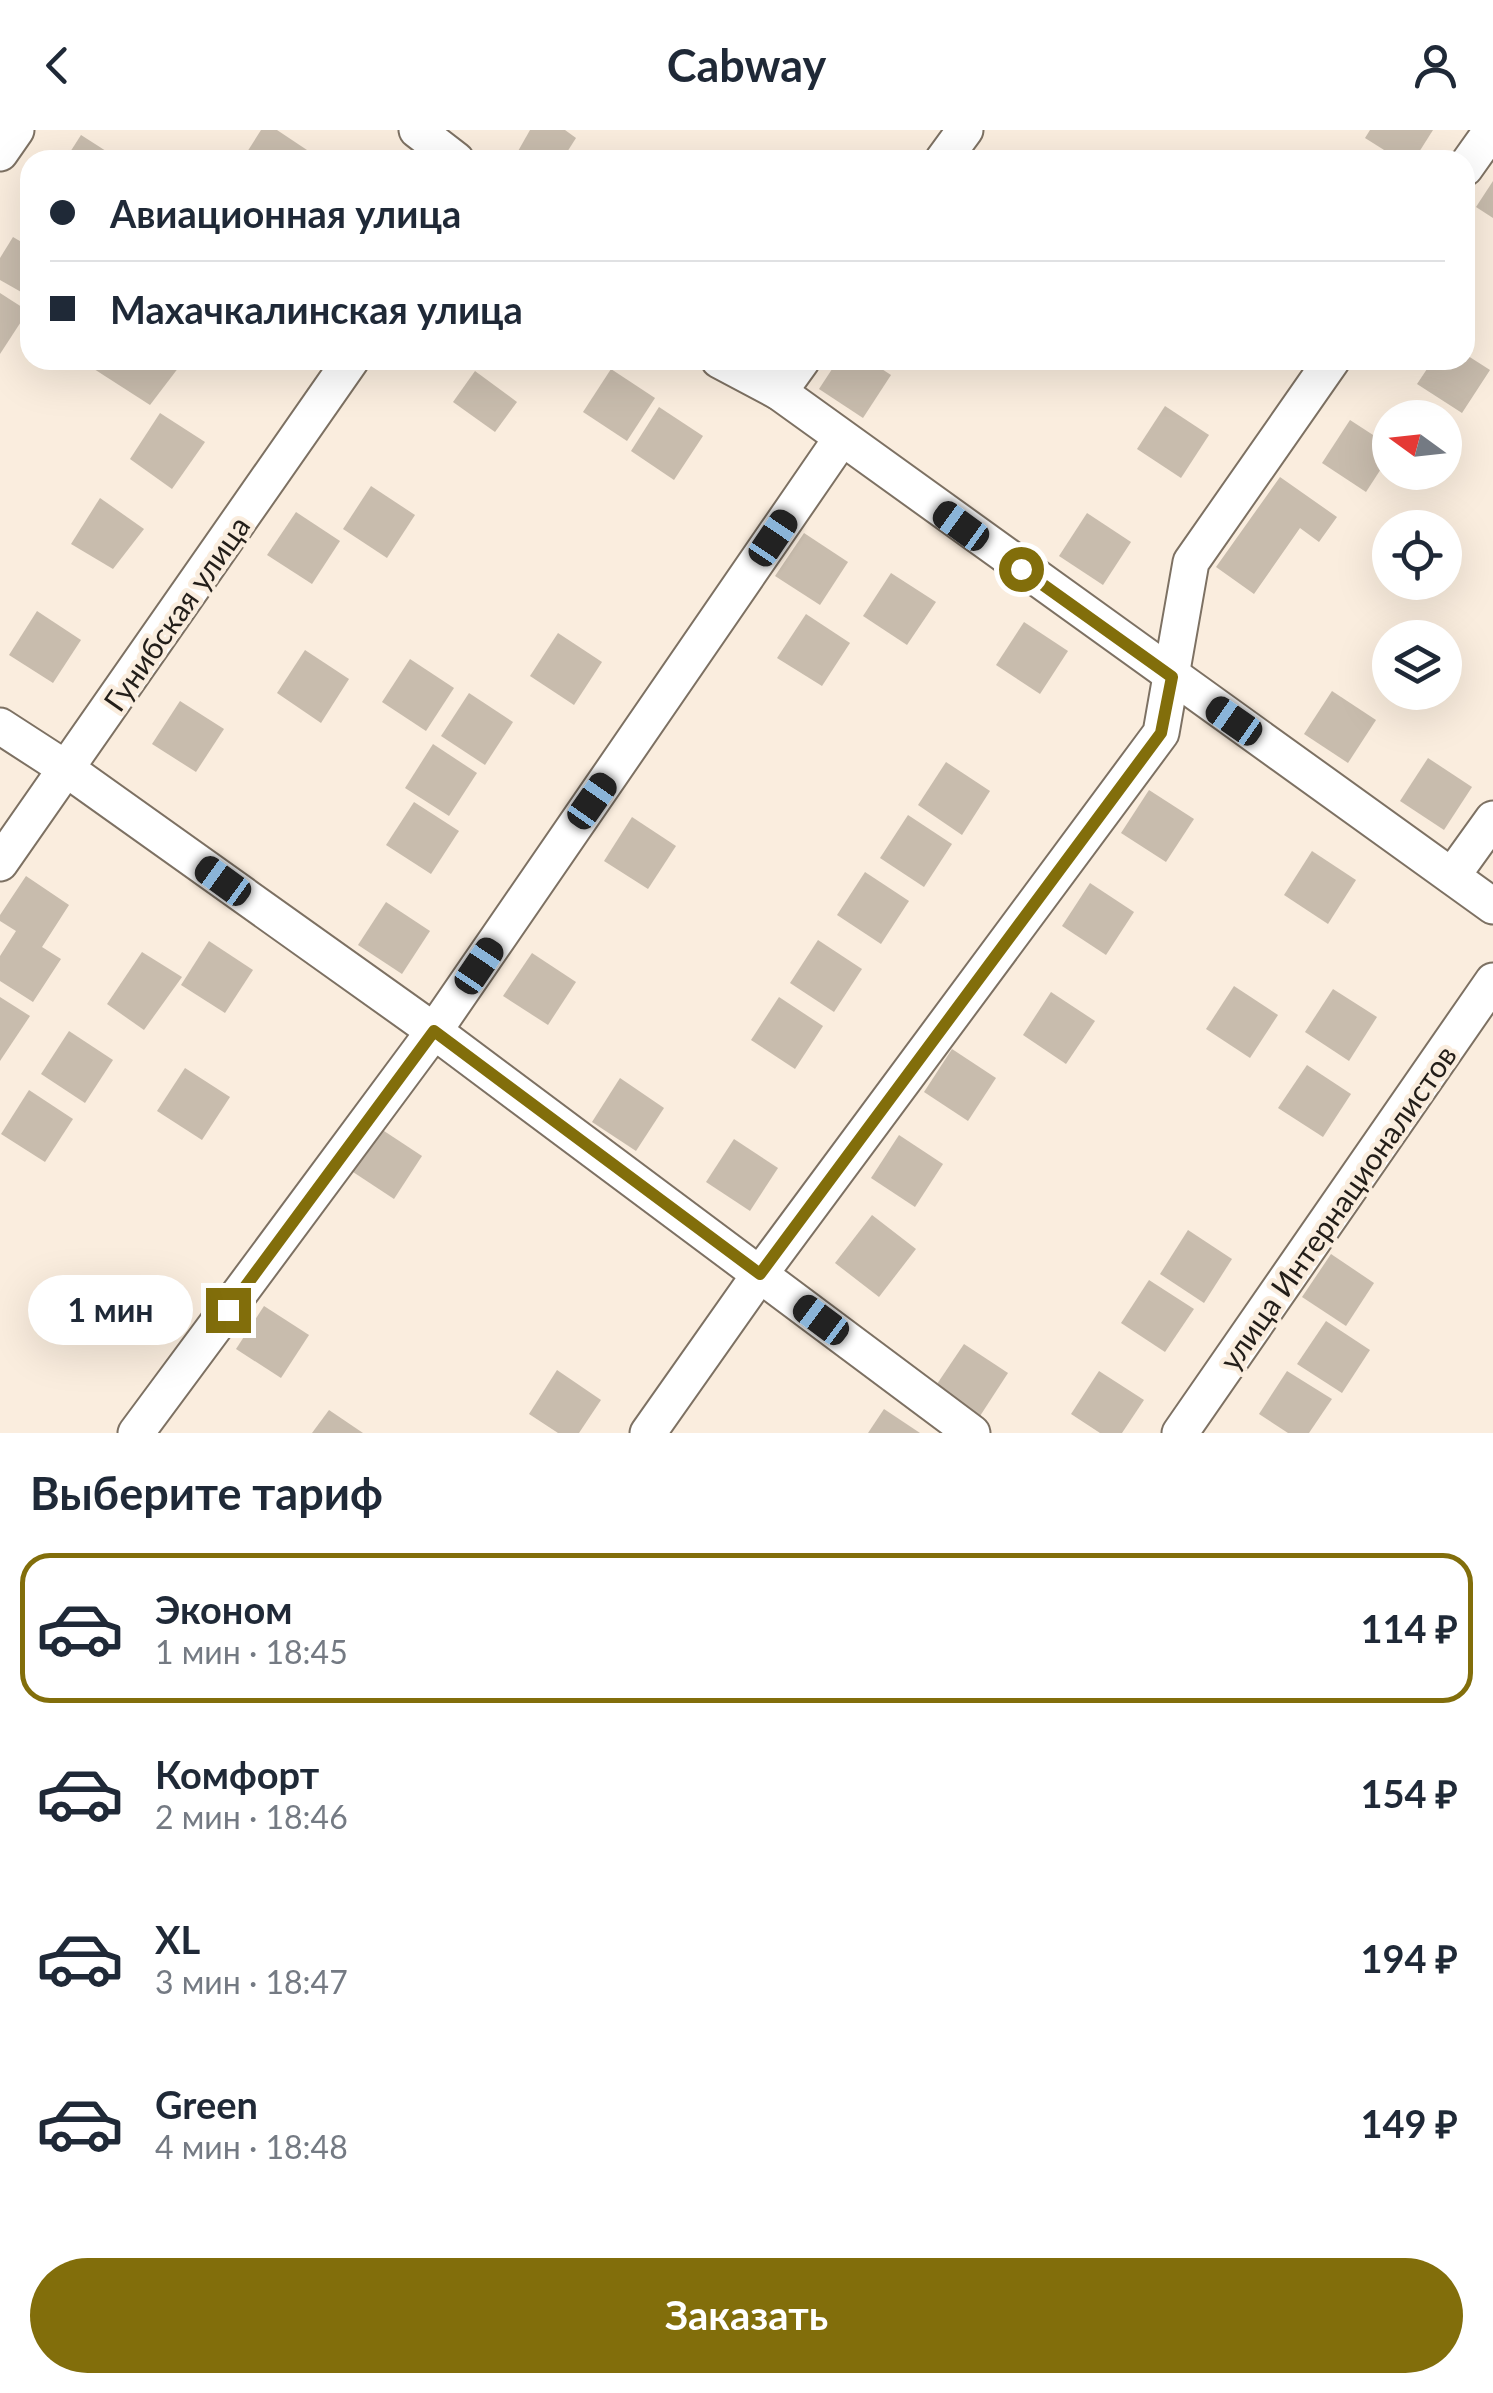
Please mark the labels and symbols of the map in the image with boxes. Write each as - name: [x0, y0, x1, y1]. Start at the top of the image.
- north arrow: [1372, 400, 1462, 490]
- car: [928, 496, 994, 556]
- car: [744, 505, 802, 571]
- street label: Гунибская улица: [95, 509, 257, 717]
- route start: [999, 547, 1044, 592]
- car: [1201, 692, 1267, 750]
- car: [563, 768, 621, 834]
- car: [190, 851, 256, 911]
- car: [450, 933, 508, 999]
- street label: улица Интернационалистов: [1211, 1038, 1463, 1376]
- callout: 1 мин: [28, 1275, 193, 1345]
- route end: [206, 1288, 251, 1333]
- car: [788, 1290, 854, 1350]

